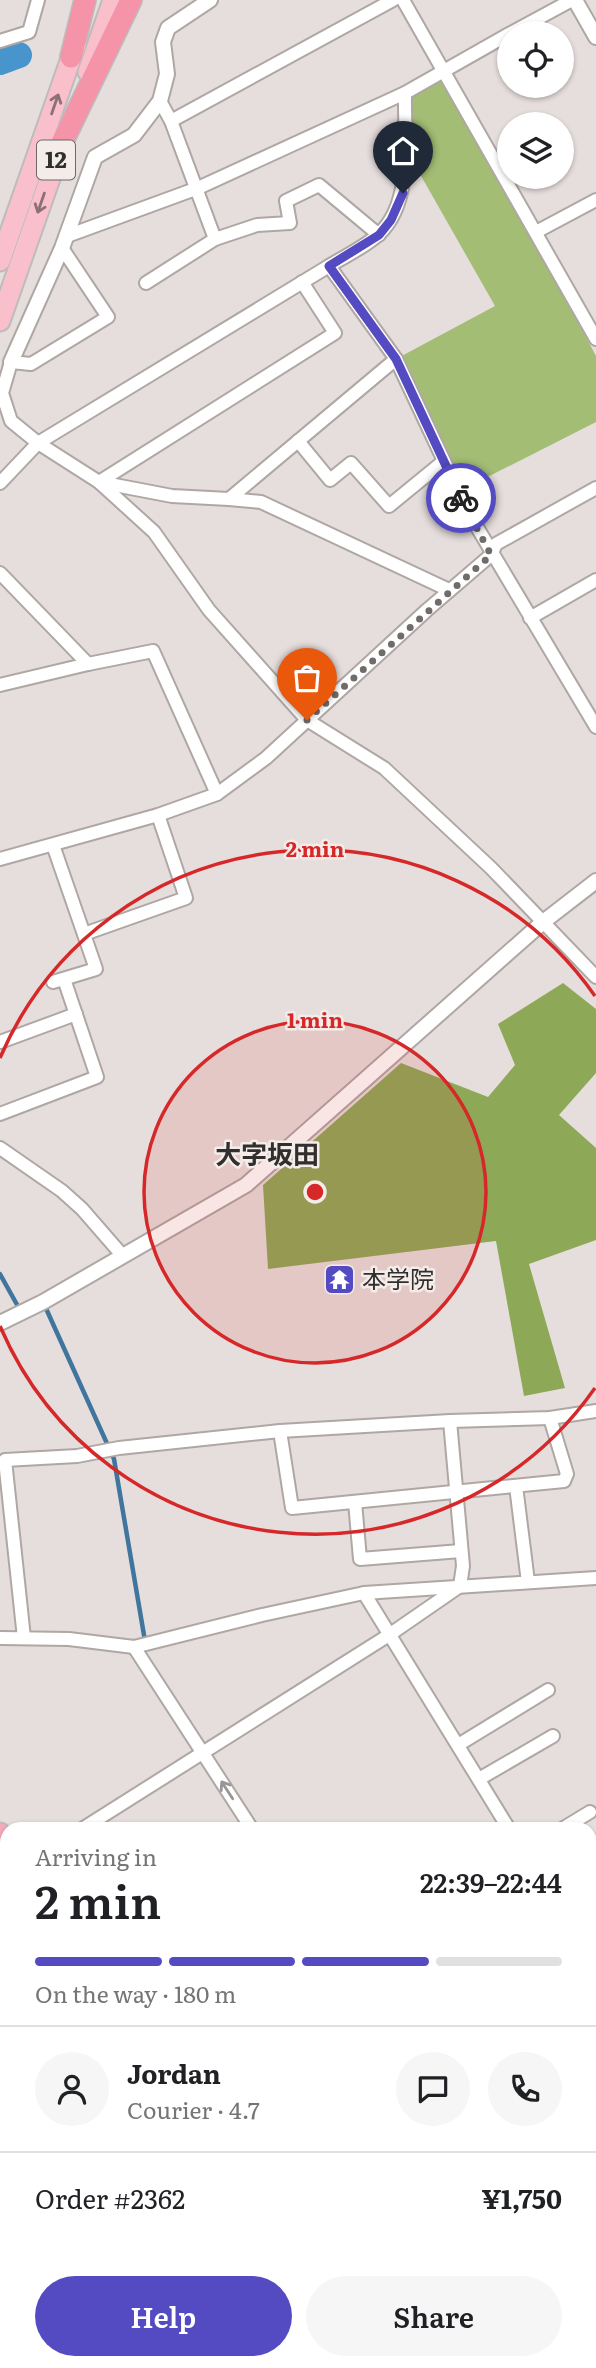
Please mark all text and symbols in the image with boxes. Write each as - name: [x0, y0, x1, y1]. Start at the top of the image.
- map controls: [497, 21, 574, 189]
- button: locate: [497, 21, 574, 98]
- one-way arrow: [50, 94, 62, 116]
- button: layers: [497, 112, 574, 189]
- pin: [373, 121, 433, 193]
- icon: home: [384, 132, 422, 170]
- road number: 12: [37, 140, 75, 180]
- one-way arrow: [34, 191, 46, 213]
- courier: [426, 463, 496, 533]
- icon: bike: [442, 479, 480, 517]
- pin: [277, 648, 337, 720]
- icon: bag: [288, 659, 326, 697]
- text: 2 min: [286, 832, 345, 863]
- text: 1 min: [287, 1003, 343, 1034]
- district label: 大字坂田: [215, 1133, 319, 1172]
- centre of rings: [303, 1180, 327, 1204]
- place label: 本学院: [362, 1260, 434, 1295]
- temple icon: 本学院: [322, 1263, 356, 1297]
- one-way arrow: [220, 1781, 234, 1801]
- text: Arriving in: [35, 1839, 157, 1873]
- text: 22:39–22:44: [420, 1862, 562, 1901]
- text: 2 min: [35, 1865, 161, 1933]
- text: On the way · 180 m: [35, 1976, 236, 2010]
- button: person: [35, 2052, 109, 2126]
- button: chat: [396, 2052, 470, 2126]
- button: phone: [488, 2052, 562, 2126]
- text: Jordan: [127, 2053, 221, 2092]
- text: Courier · 4.7: [127, 2092, 260, 2126]
- text: Order #2362: [35, 2178, 185, 2217]
- text: ¥1,750: [481, 2178, 562, 2217]
- button: Help: [35, 2276, 292, 2356]
- button: Share: [306, 2276, 562, 2356]

